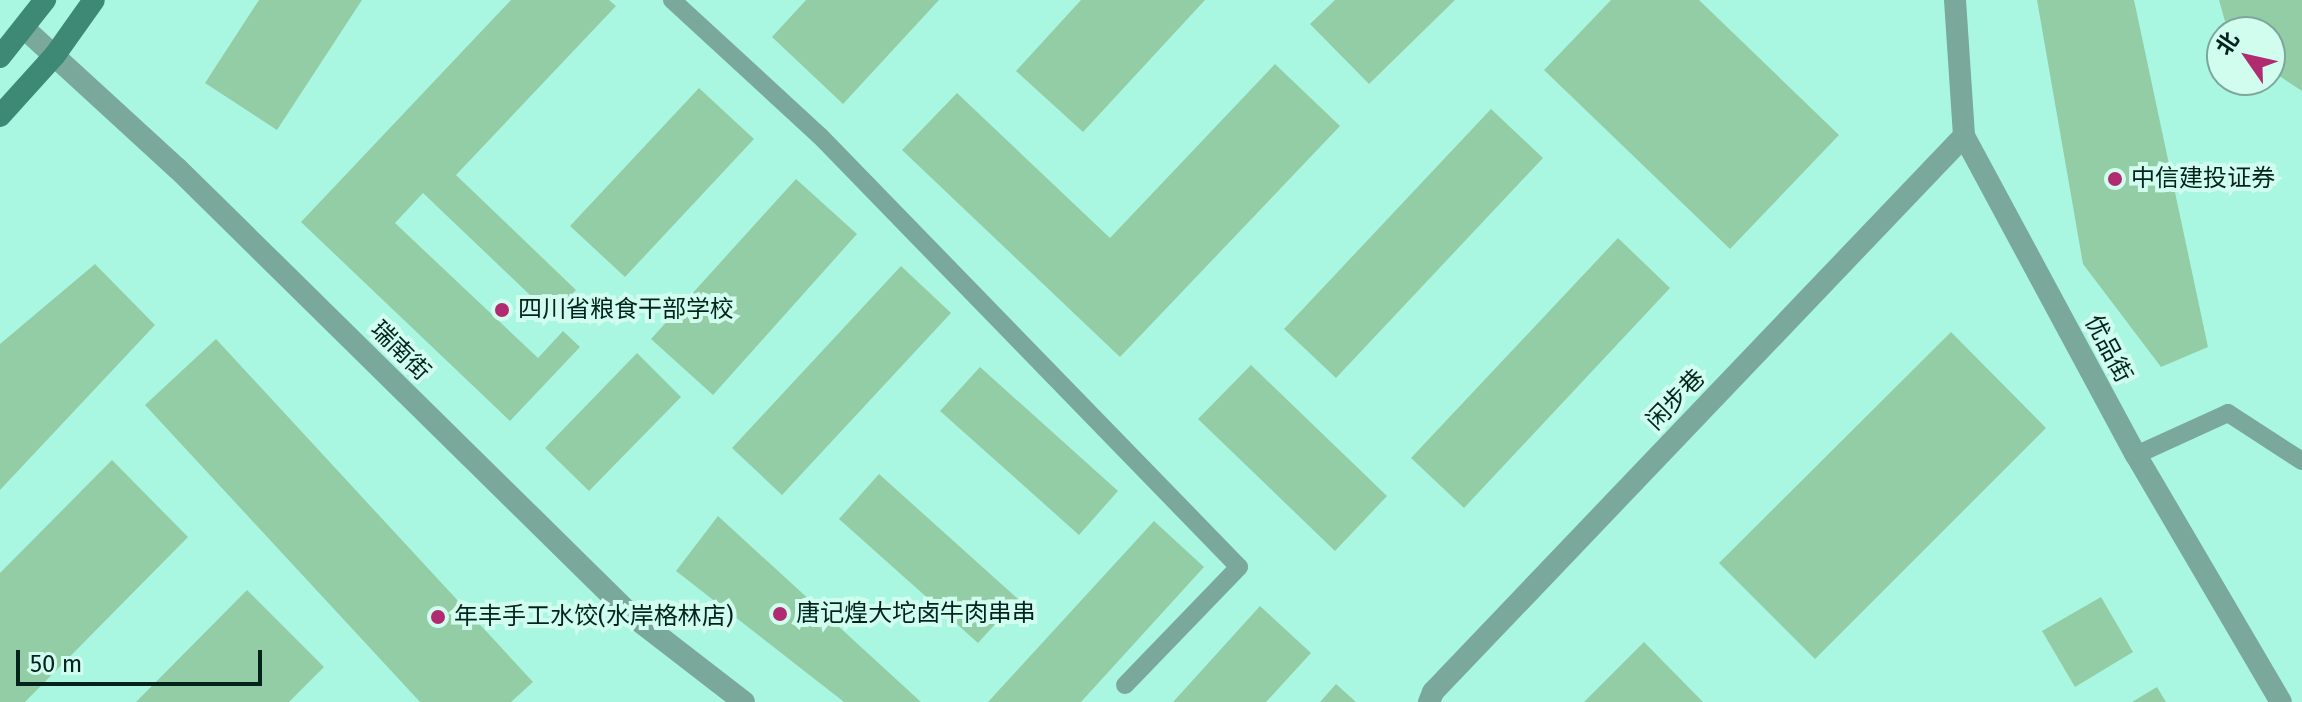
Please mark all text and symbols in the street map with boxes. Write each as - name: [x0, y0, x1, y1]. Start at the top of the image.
- north arrow: [2206, 16, 2286, 96]
- text: 北: [2210, 27, 2245, 60]
- place label: 中信建投证券: [2131, 165, 2275, 193]
- marker: 中信建投证券: [2106, 170, 2124, 188]
- place label: 四川省粮食干部学校: [518, 296, 734, 324]
- marker: 四川省粮食干部学校: [493, 301, 511, 319]
- street label: 优品街: [2078, 310, 2138, 388]
- street label: 瑞南街: [364, 315, 436, 387]
- street label: 闲步巷: [1641, 364, 1711, 436]
- place label: 唐记煌大坨卤牛肉串串: [796, 600, 1036, 628]
- place label: 年丰手工水饺(水岸格林店): [454, 603, 734, 631]
- marker: 唐记煌大坨卤牛肉串串: [771, 605, 789, 623]
- marker: 年丰手工水饺(水岸格林店): [429, 608, 447, 626]
- scale bar: [20, 634, 266, 684]
- text: 50 m: [30, 650, 82, 678]

